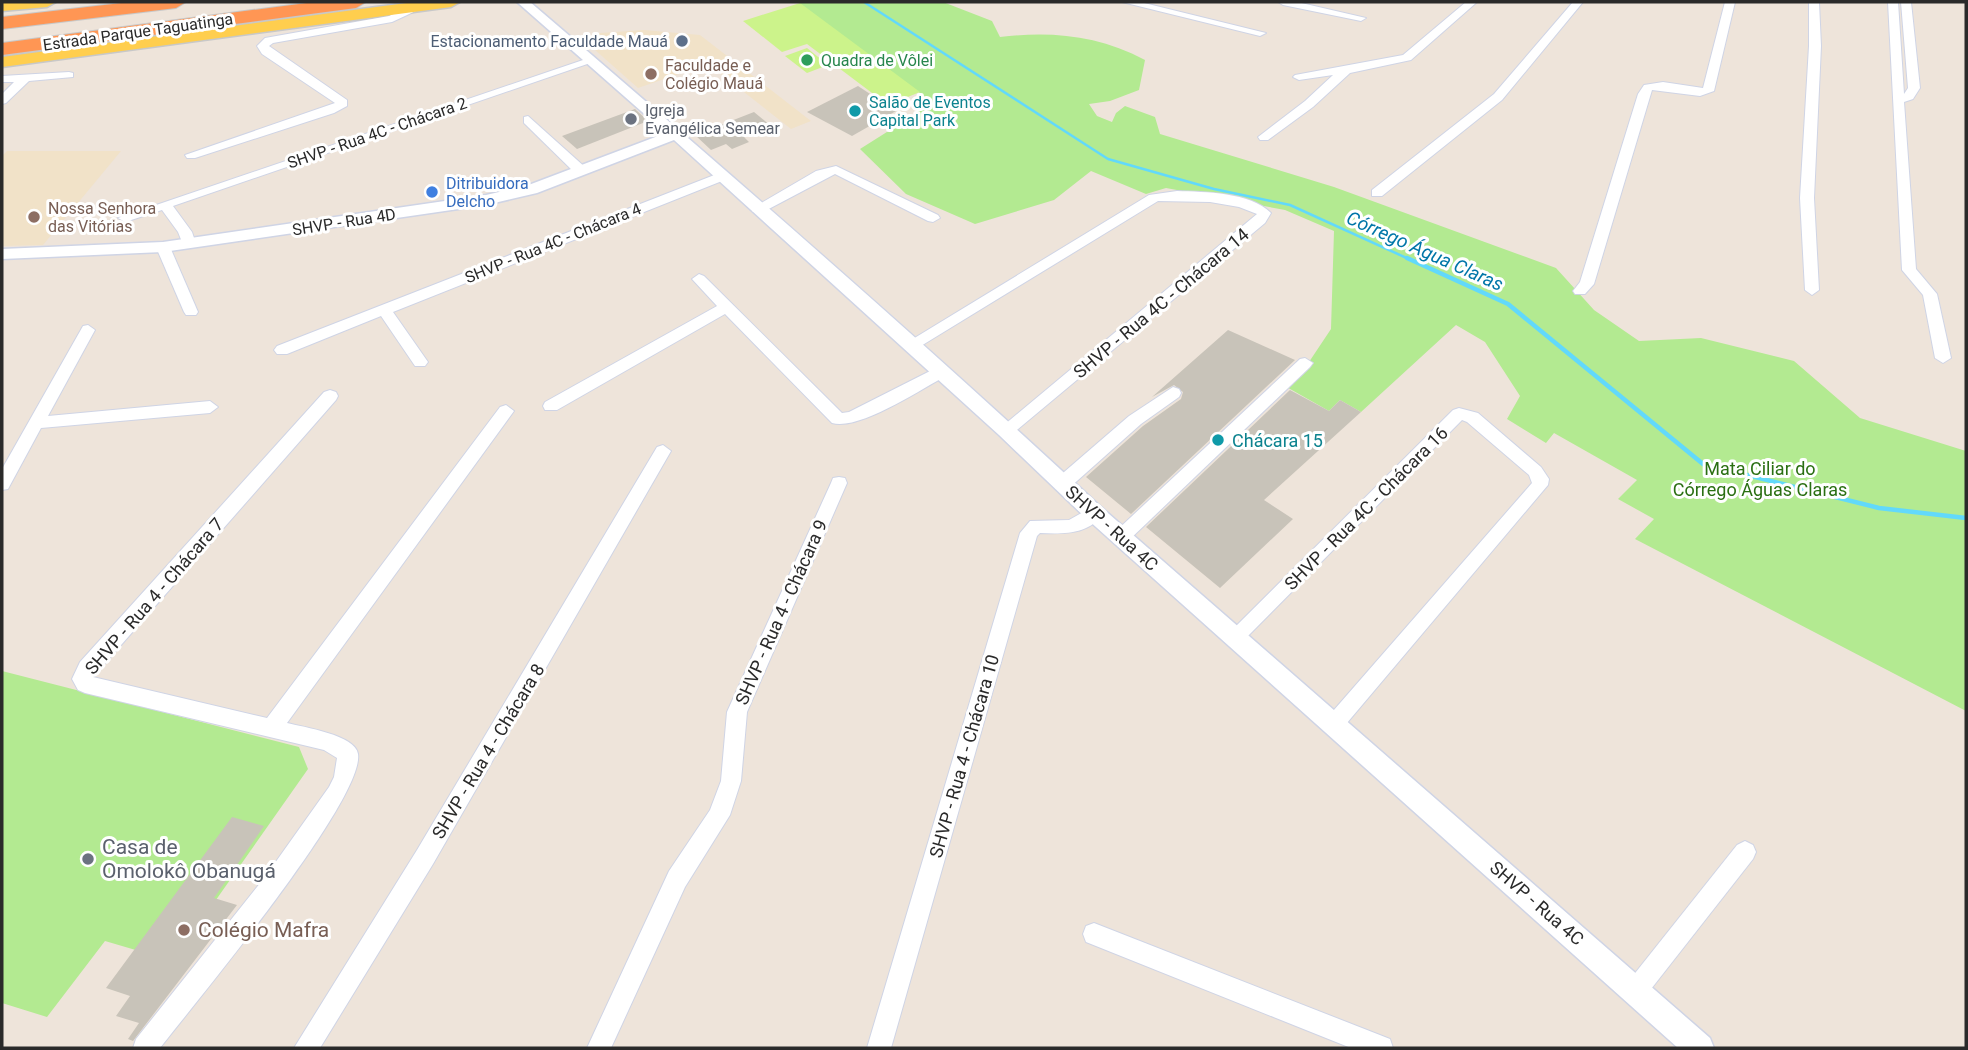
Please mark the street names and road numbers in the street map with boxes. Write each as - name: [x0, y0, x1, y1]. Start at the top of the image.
- street label: Estrada Parque Taguatinga: [42, 9, 234, 55]
- street label: SHVP - Rua 4C - Chácara 2: [285, 93, 469, 173]
- street label: SHVP - Rua 4C - Chácara 4: [462, 199, 644, 287]
- street label: SHVP - Rua 4D: [291, 204, 397, 240]
- street label: SHVP - Rua 4C - Chácara 14: [1069, 224, 1253, 382]
- street label: SHVP - Rua 4C - Chácara 16: [1280, 422, 1452, 594]
- street label: SHVP - Rua 4C: [1061, 481, 1163, 575]
- street label: SHVP - Rua 4 - Chácara 7: [80, 514, 228, 678]
- street label: SHVP - Rua 4 - Chácara 9: [731, 516, 831, 708]
- street label: SHVP - Rua 4 - Chácara 10: [925, 652, 1003, 860]
- street label: SHVP - Rua 4 - Chácara 8: [427, 660, 549, 842]
- street label: SHVP - Rua 4C: [1486, 857, 1588, 949]

